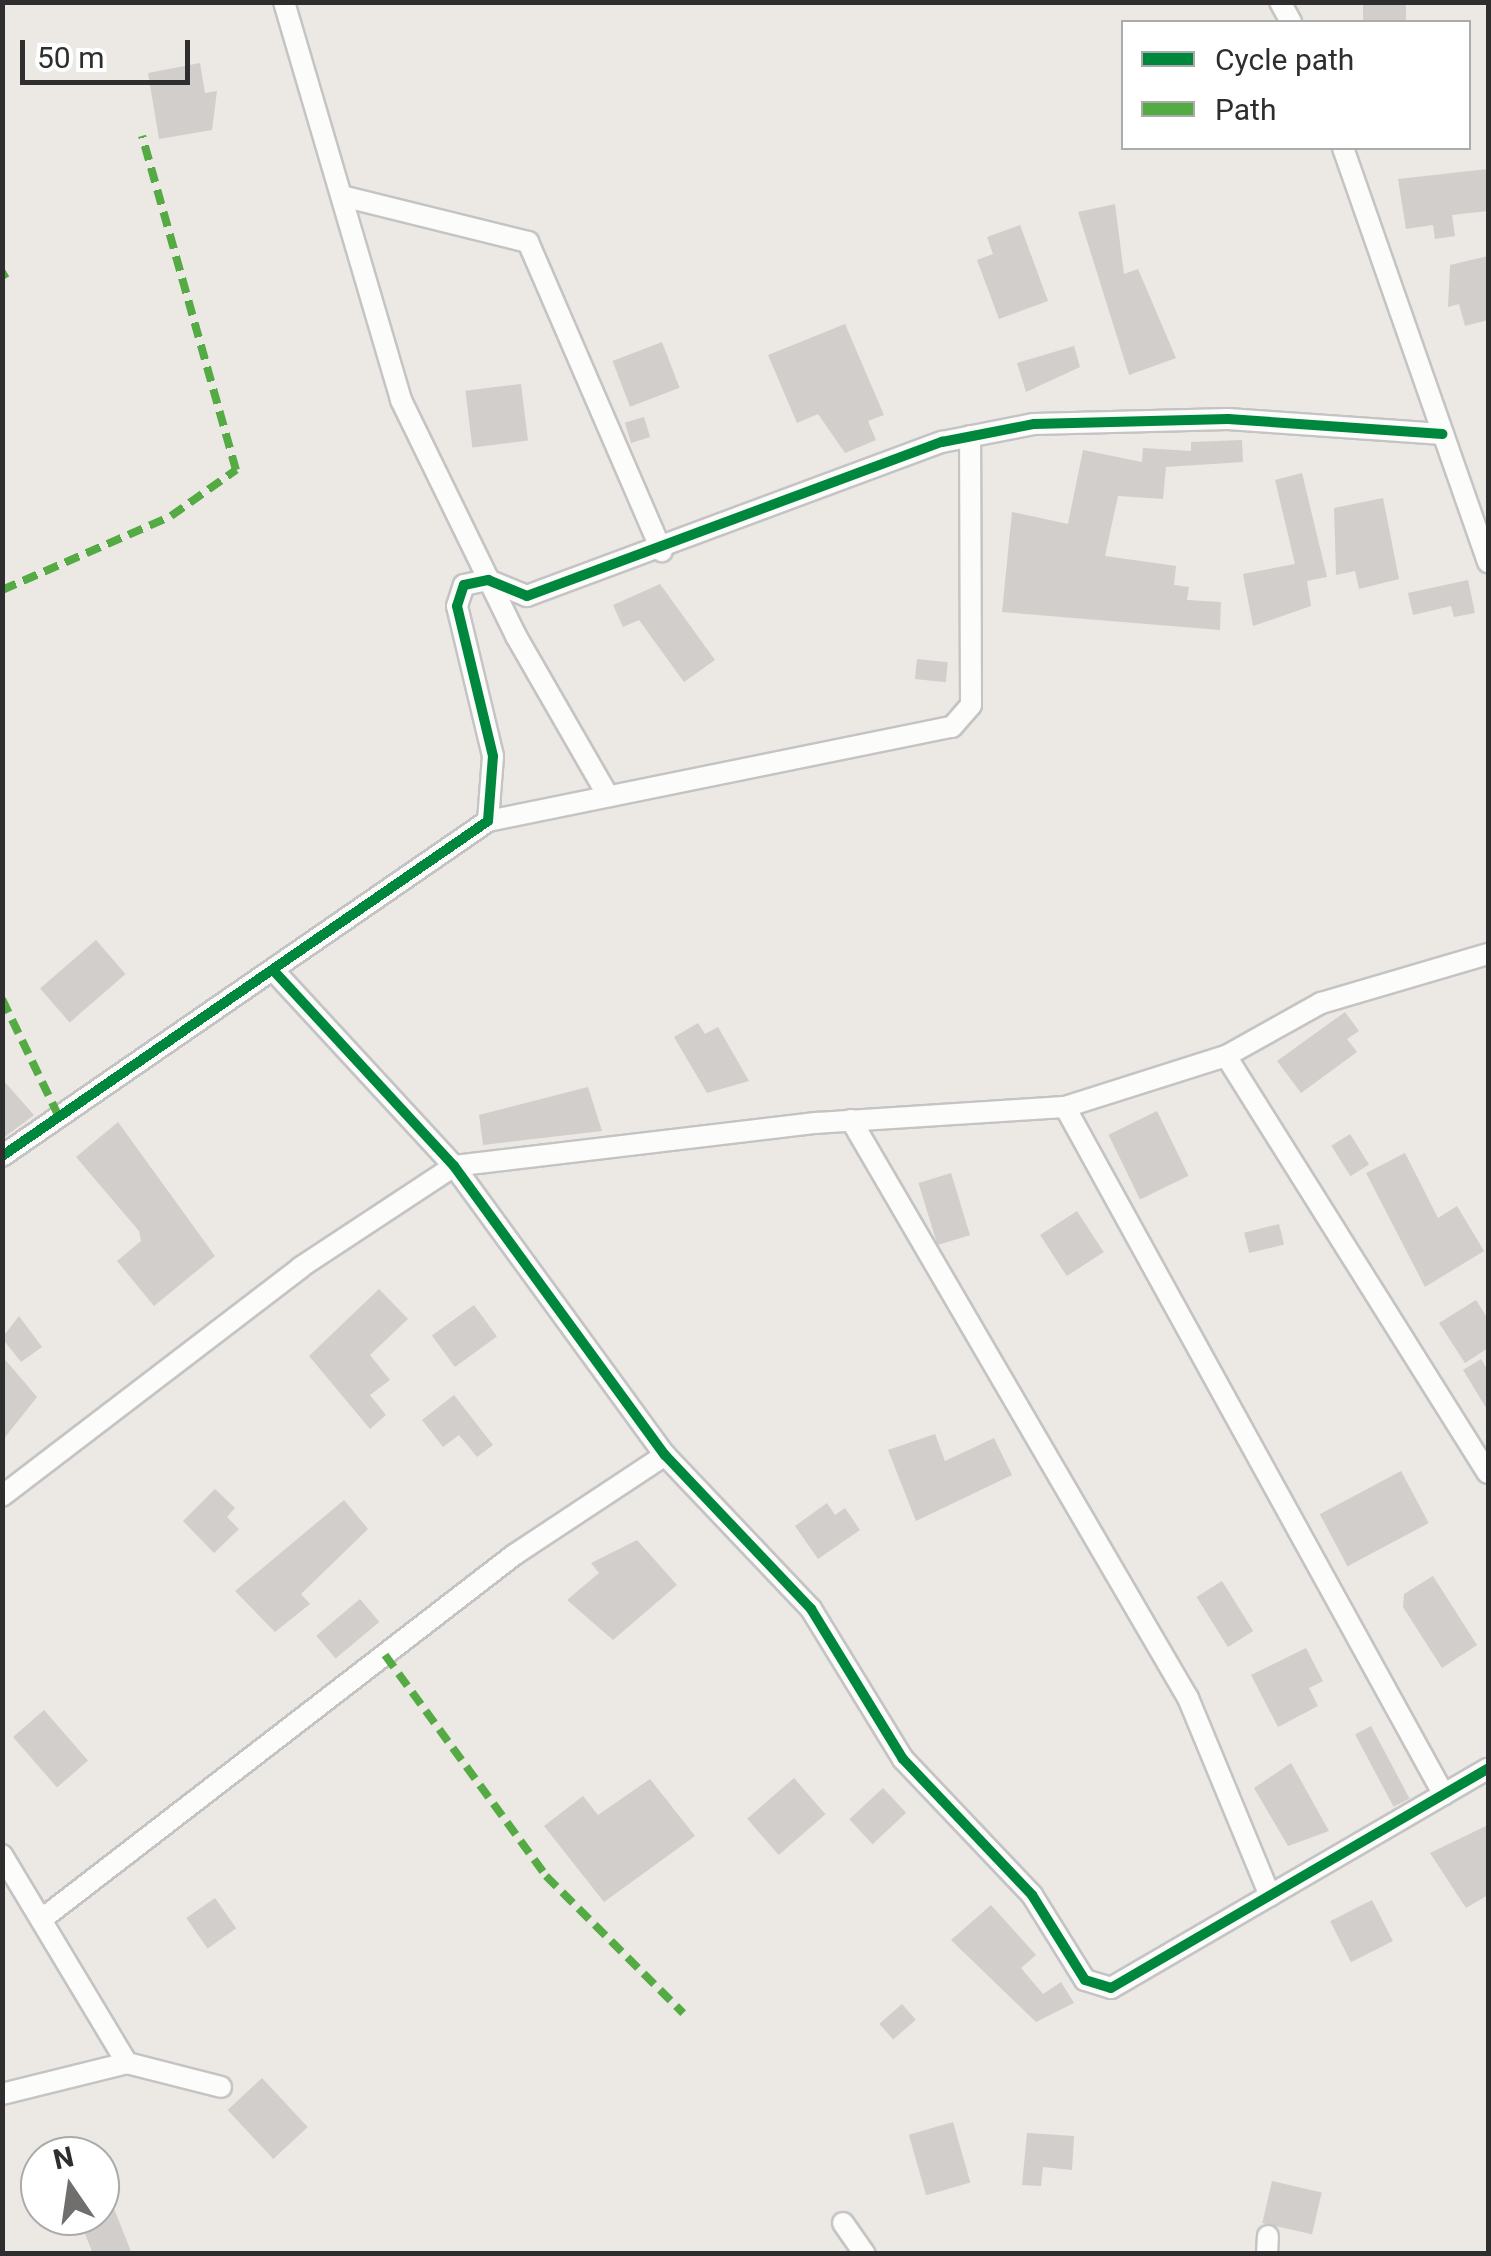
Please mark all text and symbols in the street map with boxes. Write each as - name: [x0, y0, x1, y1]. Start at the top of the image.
- scale bar: [25, 20, 195, 82]
- legend: [1121, 20, 1471, 150]
- text: 50 m: [37, 40, 104, 75]
- text: Cycle path: [1215, 42, 1354, 77]
- text: Path: [1215, 92, 1276, 127]
- north arrow: [20, 2136, 120, 2236]
- text: N: [50, 2140, 77, 2177]

